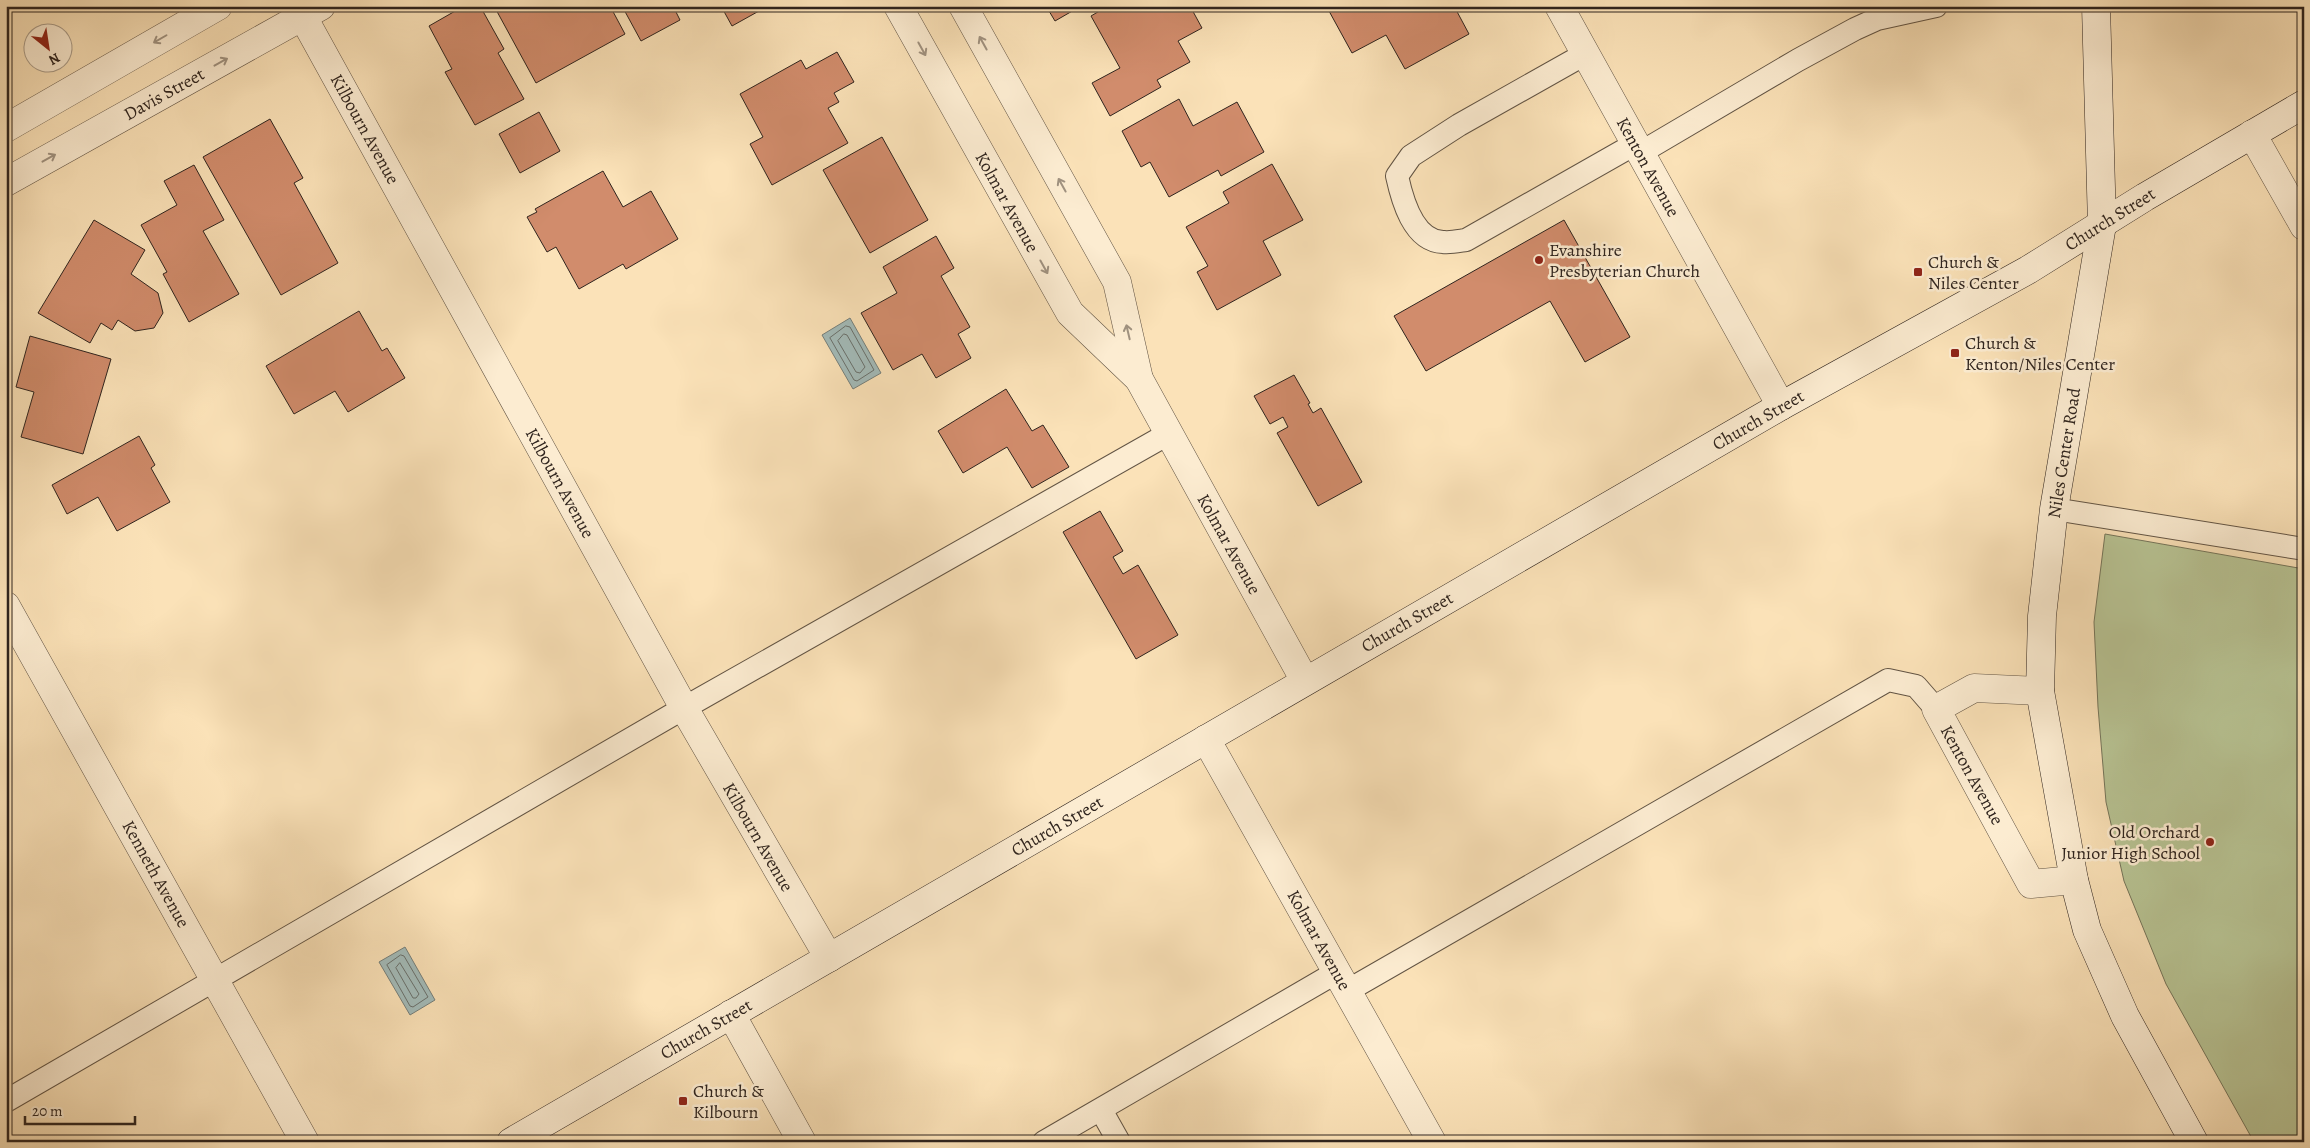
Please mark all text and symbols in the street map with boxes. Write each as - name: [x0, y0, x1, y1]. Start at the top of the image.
- north arrow: [22, 22, 72, 72]
- one-way arrow: [154, 35, 168, 45]
- one-way arrow: [978, 36, 988, 51]
- one-way arrow: [917, 41, 927, 55]
- text: N: [45, 48, 63, 70]
- one-way arrow: [214, 57, 229, 67]
- street label: Davis Street: [119, 62, 209, 126]
- street label: Kilbourn Avenue: [325, 70, 405, 188]
- street label: Kenton Avenue: [1611, 113, 1685, 221]
- street label: Kolmar Avenue: [969, 147, 1045, 257]
- one-way arrow: [41, 153, 55, 163]
- one-way arrow: [1057, 178, 1067, 192]
- street label: Church Street: [2060, 182, 2160, 256]
- place label: Evanshire Presbyterian Church: [1549, 238, 1700, 283]
- place label: Church & Niles Center: [1928, 250, 2019, 295]
- marker: Evanshire Presbyterian Church: [1533, 254, 1545, 266]
- one-way arrow: [1040, 259, 1049, 274]
- marker: Church & Niles Center: [1912, 266, 1924, 278]
- one-way arrow: [1123, 324, 1132, 340]
- place label: Church & Kenton/Niles Center: [1965, 331, 2115, 376]
- marker: Church & Kenton/Niles Center: [1949, 347, 1961, 359]
- street label: Church Street: [1708, 384, 1808, 456]
- street label: Niles Center Road: [2042, 386, 2086, 520]
- street label: Kilbourn Avenue: [520, 424, 600, 542]
- street label: Kolmar Avenue: [1191, 489, 1267, 599]
- street label: Church Street: [1357, 586, 1457, 658]
- street label: Kenton Avenue: [1935, 721, 2009, 829]
- street label: Kilbourn Avenue: [717, 778, 799, 896]
- street label: Church Street: [1007, 790, 1107, 862]
- street label: Kenneth Avenue: [117, 816, 195, 932]
- place label: Old Orchard Junior High School: [2061, 820, 2201, 865]
- marker: Old Orchard Junior High School: [2204, 836, 2216, 848]
- street label: Kolmar Avenue: [1281, 885, 1357, 995]
- street label: Church Street: [656, 993, 756, 1065]
- place label: Church & Kilbourn: [693, 1079, 764, 1124]
- scale bar: [25, 1093, 135, 1125]
- marker: Church & Kilbourn: [677, 1095, 689, 1107]
- text: 20 m: [32, 1101, 63, 1121]

